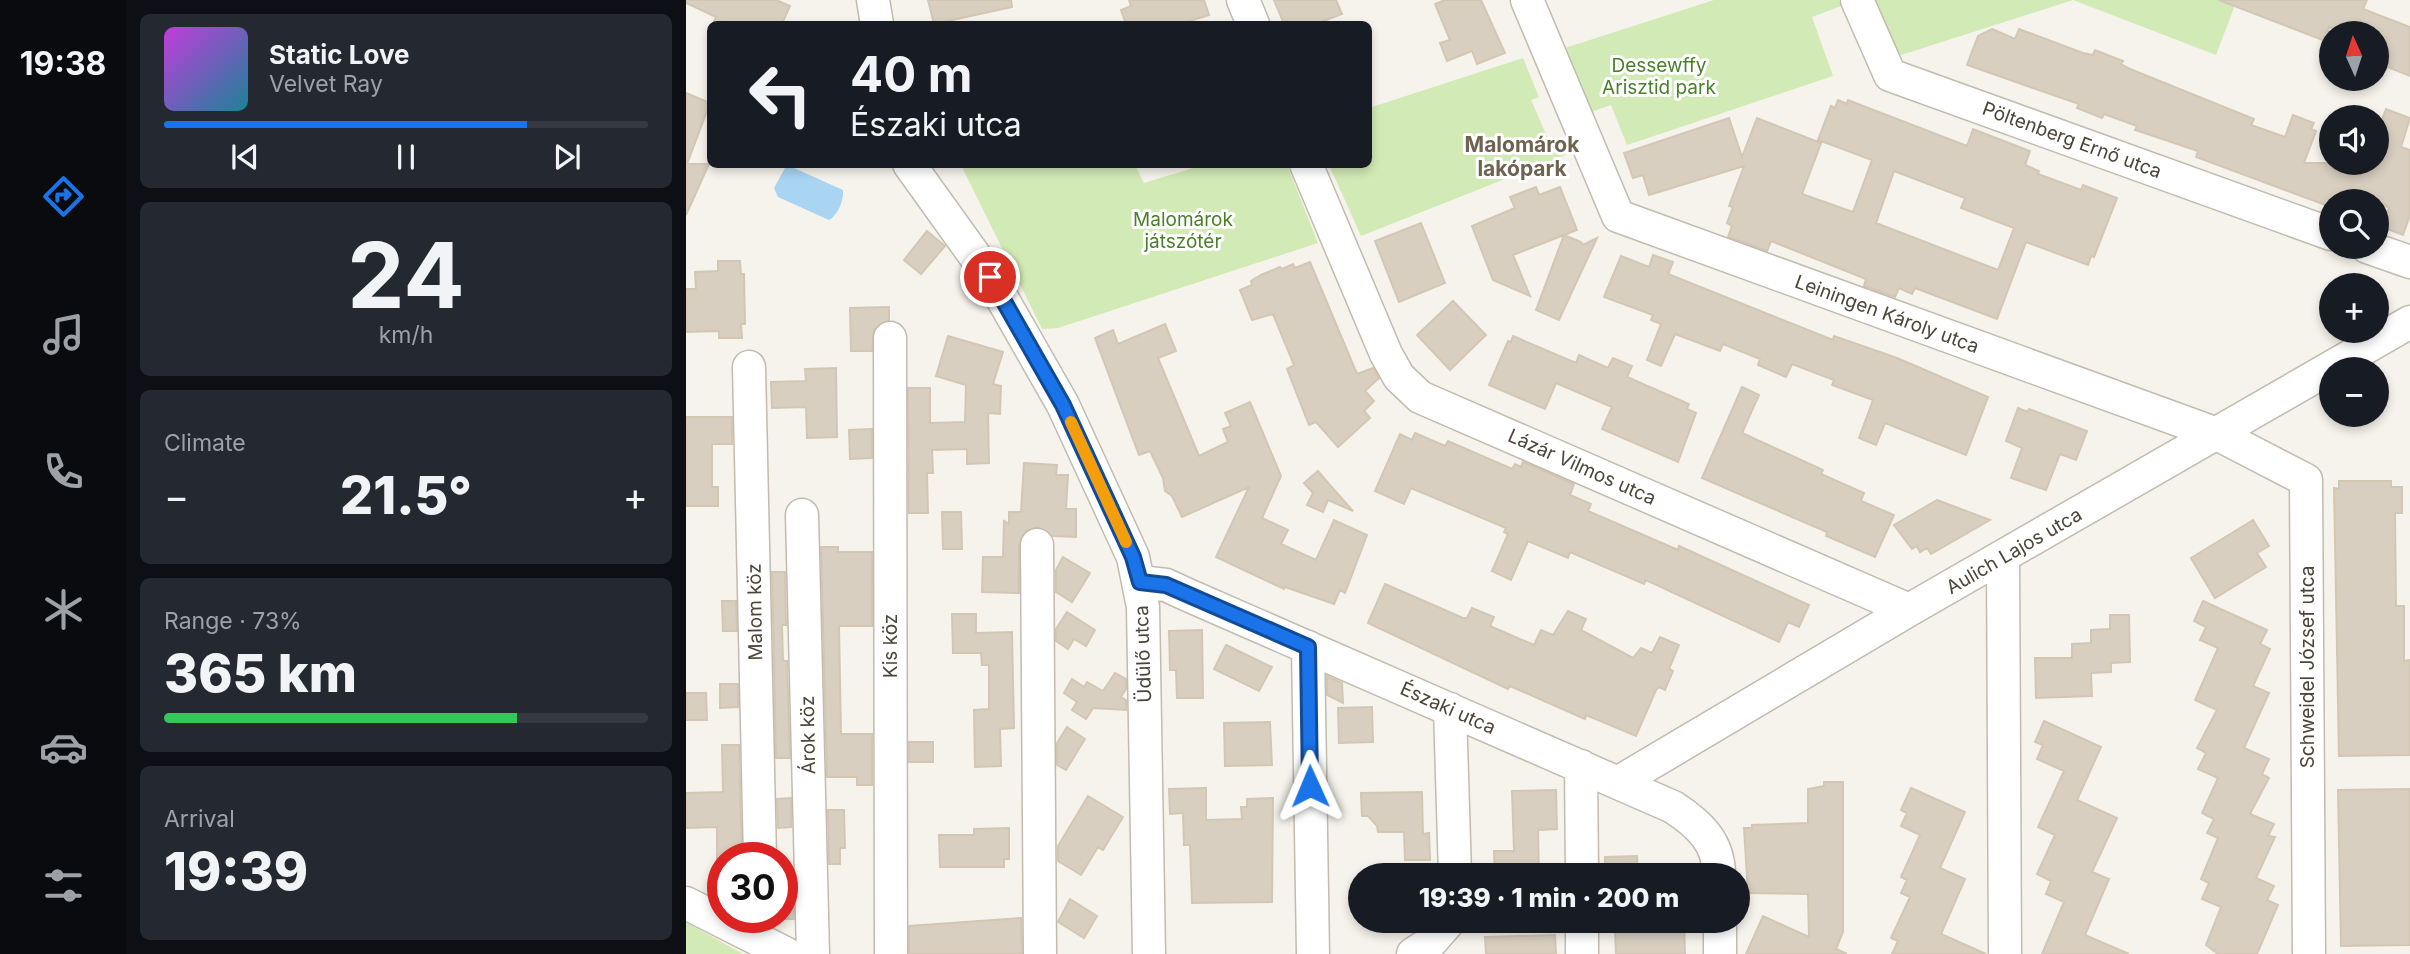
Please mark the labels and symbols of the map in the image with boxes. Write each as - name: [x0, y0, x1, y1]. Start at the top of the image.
- north arrow: [2319, 21, 2389, 91]
- park label: Dessewffy Arisztid park: [1602, 54, 1716, 99]
- street label: Pöltenberg Ernő utca: [1979, 97, 2165, 183]
- district label: Malomárok lakópark: [1465, 132, 1580, 181]
- park label: Malomárok játszótér: [1133, 208, 1233, 253]
- pin: [960, 247, 1020, 307]
- street label: Leiningen Károly utca: [1792, 270, 1982, 358]
- street label: Lázár Vilmos utca: [1504, 424, 1660, 510]
- street label: Aulich Lajos utca: [1942, 503, 2086, 599]
- street label: Malom köz: [743, 563, 767, 661]
- street label: Schweidel József utca: [2296, 566, 2319, 768]
- street label: Üdülő utca: [1130, 605, 1156, 703]
- street label: Kis köz: [879, 614, 902, 678]
- street label: Északi utca: [1397, 676, 1500, 739]
- street label: Árok köz: [795, 695, 820, 775]
- position arrow: [1273, 749, 1347, 823]
- speed limit sign: 30: [707, 842, 798, 933]

